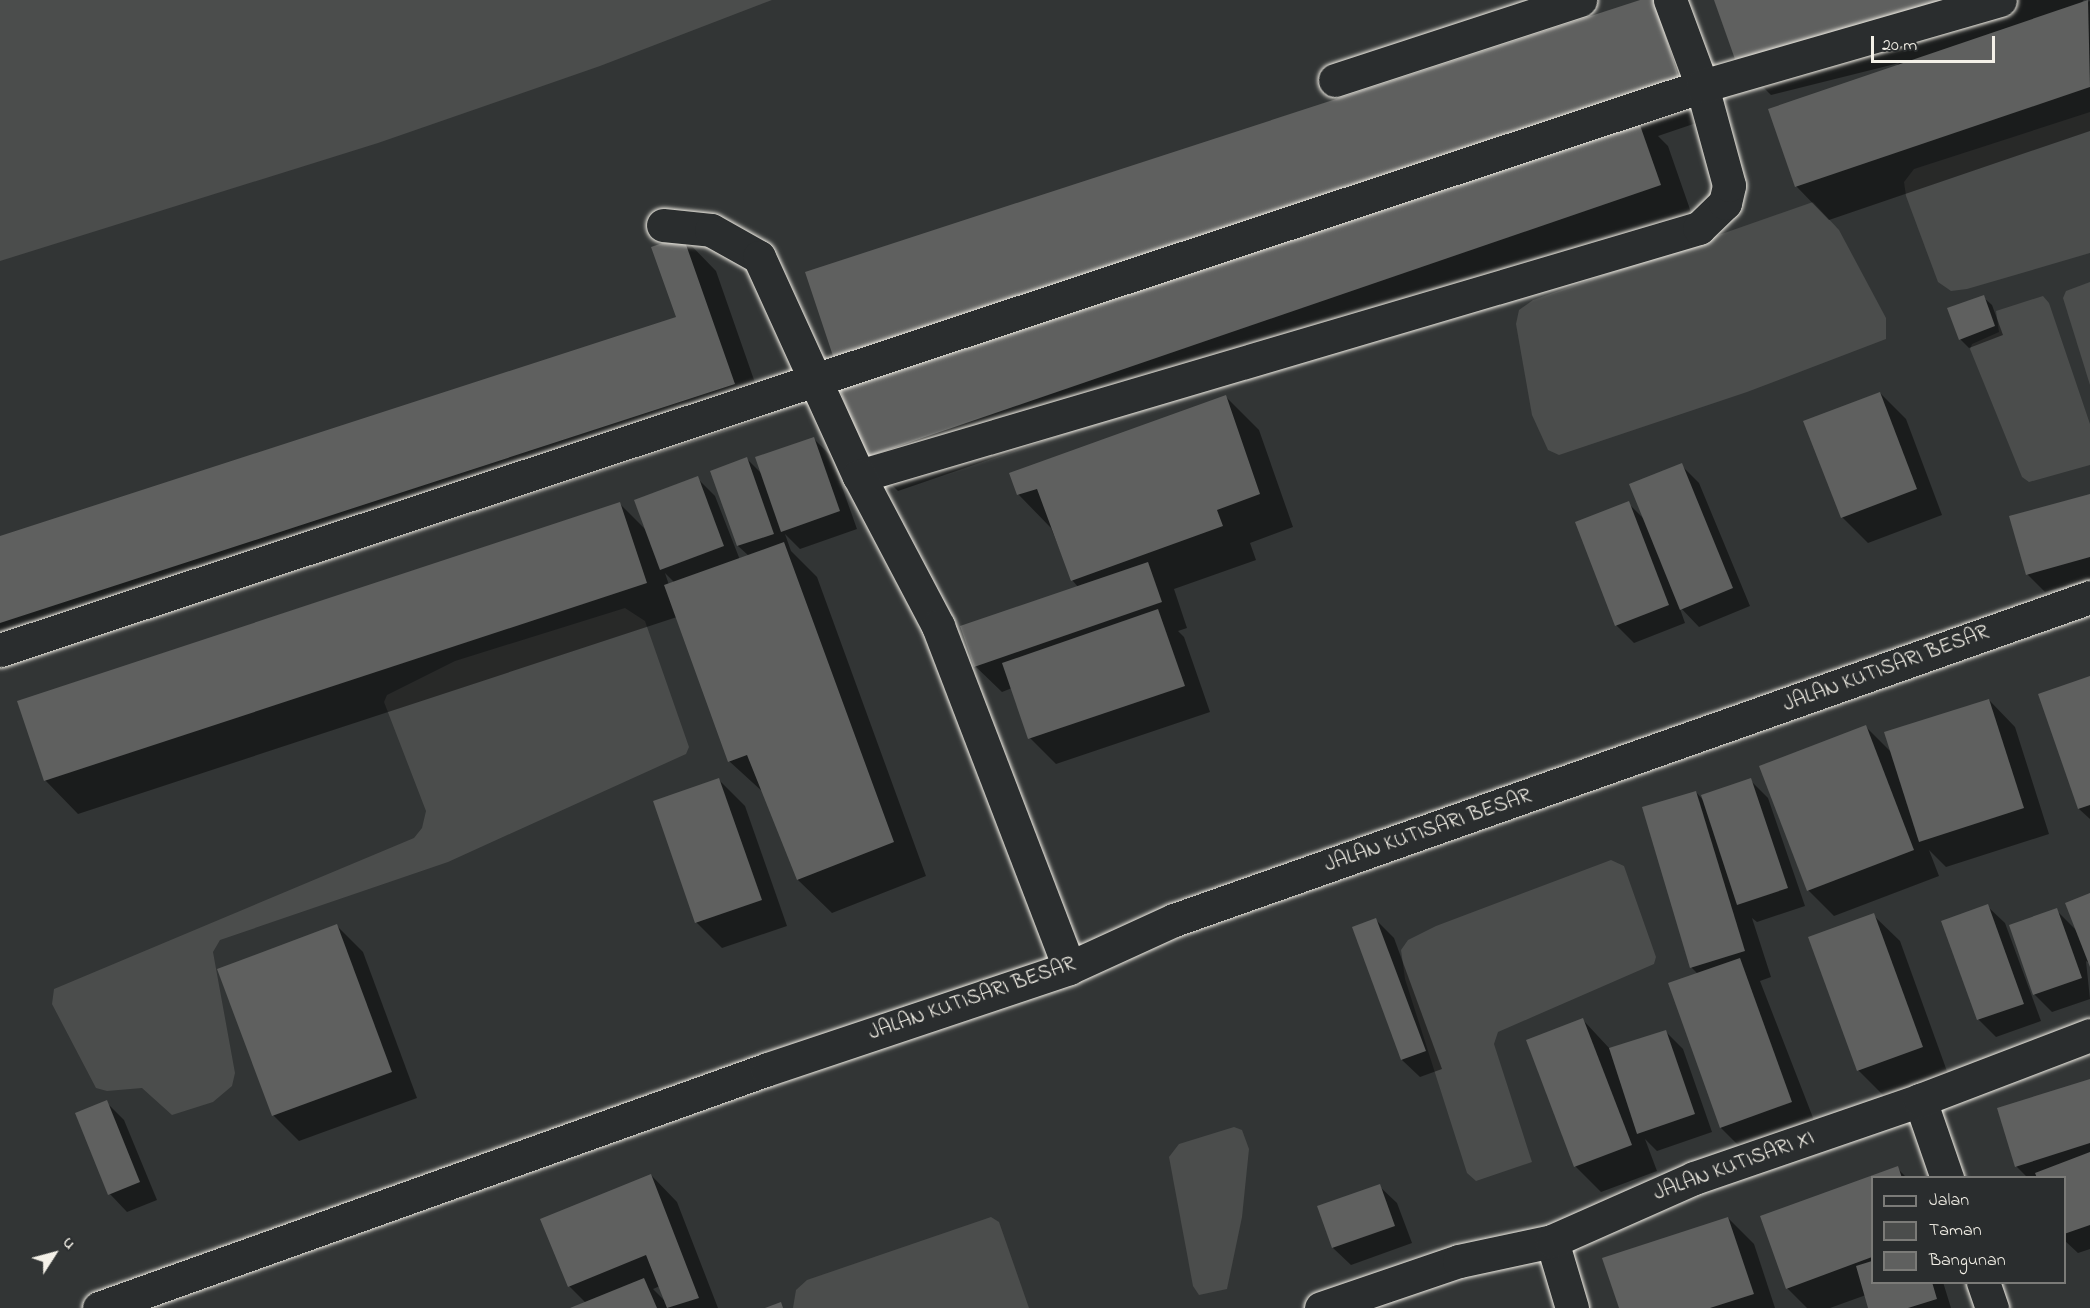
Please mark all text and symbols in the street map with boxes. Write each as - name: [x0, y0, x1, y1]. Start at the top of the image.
- scale bar: [1874, 24, 1998, 62]
- text: 20 m: [1882, 33, 1917, 59]
- street label: JALAN KUTISARI BESAR: [1780, 620, 1992, 718]
- street label: JALAN KUTISARI BESAR: [1321, 784, 1535, 878]
- street label: JALAN KUTISARI BESAR: [865, 952, 1079, 1046]
- street label: JALAN KUTISARI XI: [1650, 1125, 1818, 1207]
- legend: [1871, 1176, 2066, 1284]
- text: Jalan: [1929, 1188, 1969, 1214]
- text: Taman: [1929, 1218, 1982, 1244]
- north arrow: [24, 1224, 84, 1284]
- text: U: [56, 1232, 81, 1255]
- text: Bangunan: [1929, 1248, 2006, 1274]

